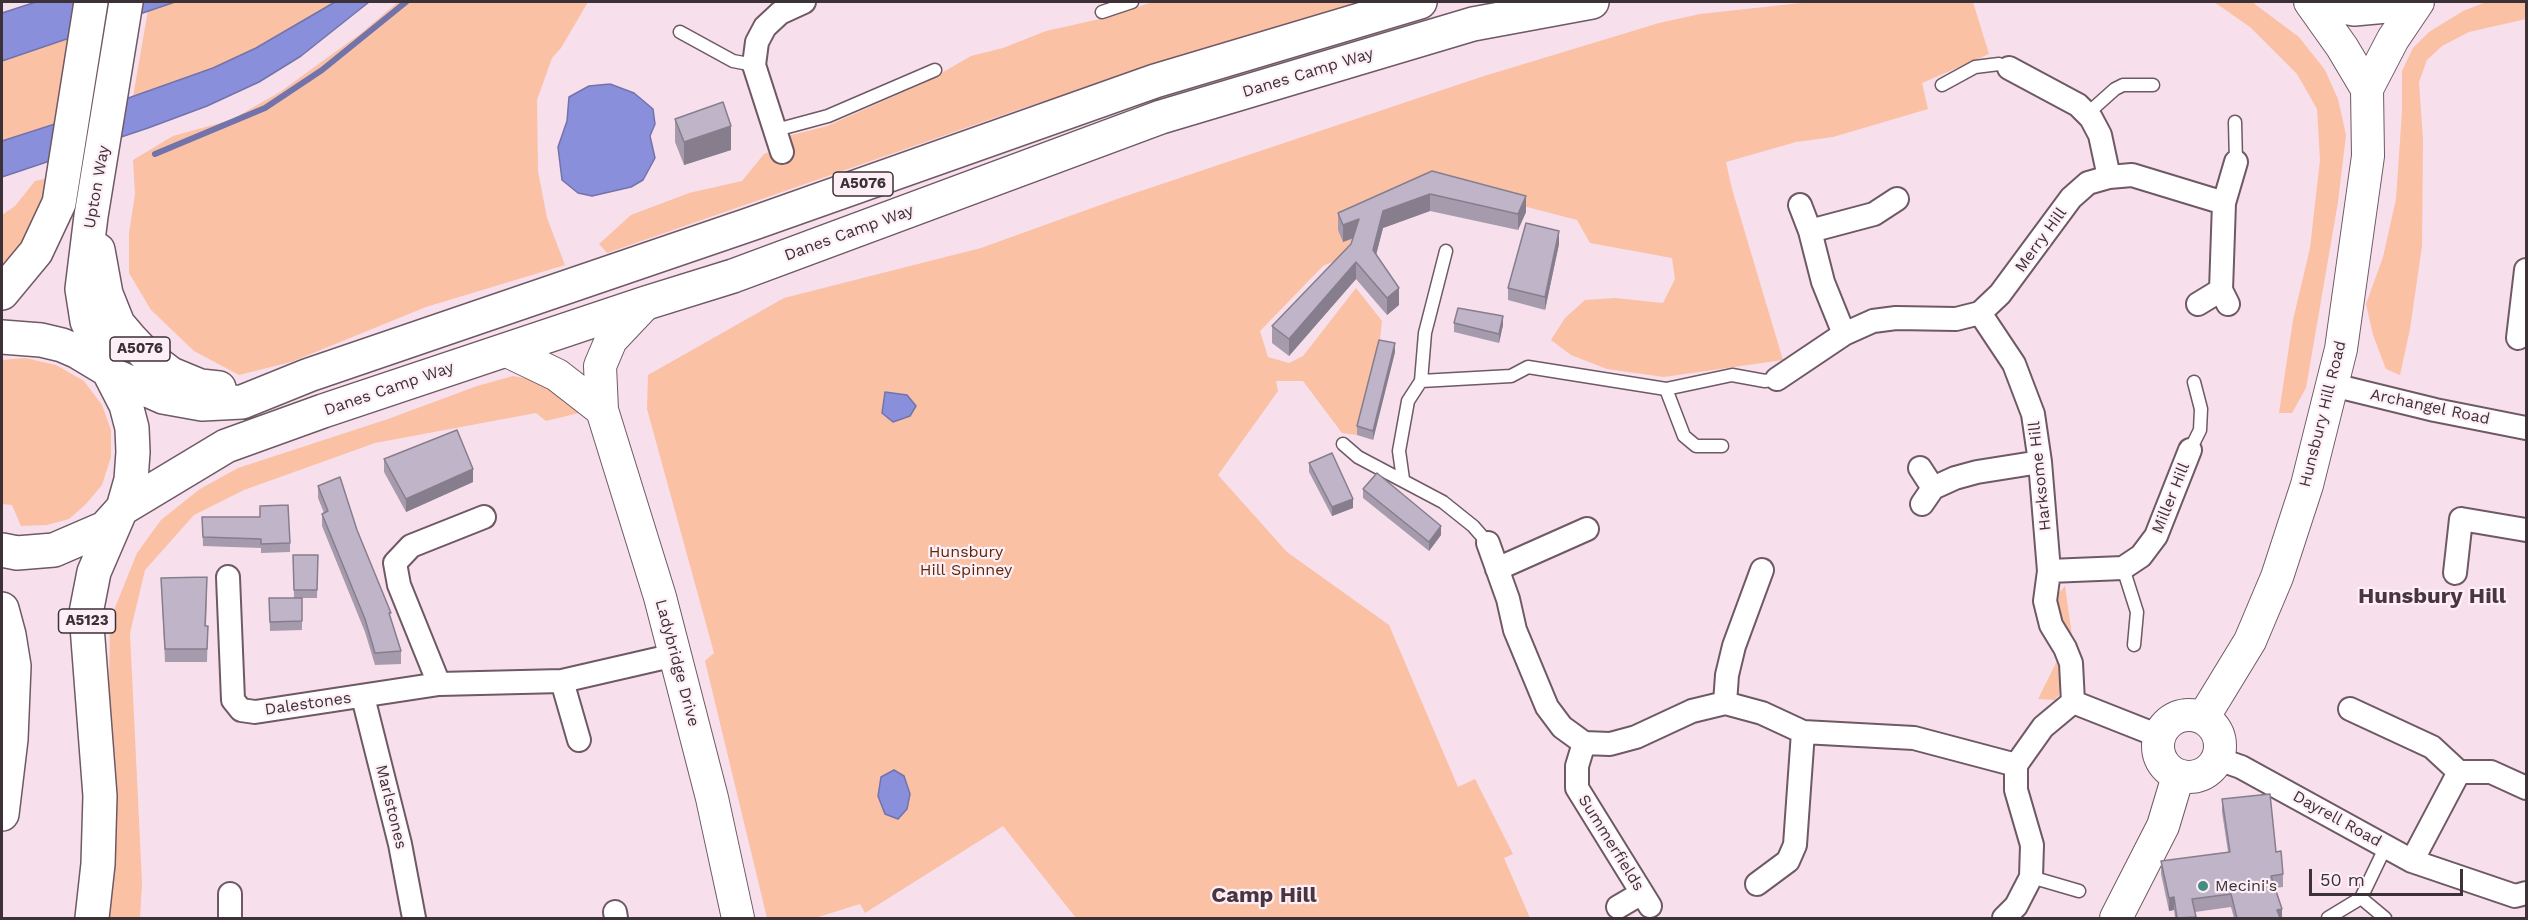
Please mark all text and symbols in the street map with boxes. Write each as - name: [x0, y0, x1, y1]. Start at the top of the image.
- street label: Danes Camp Way: [1240, 44, 1376, 102]
- street label: Upton Way: [80, 144, 114, 230]
- road number: A5076: [833, 172, 893, 196]
- street label: Danes Camp Way: [782, 201, 916, 265]
- street label: Merry Hill: [2011, 204, 2071, 276]
- road number: A5076: [110, 337, 170, 361]
- street label: Hunsbury Hill Road: [2296, 339, 2350, 489]
- street label: Danes Camp Way: [322, 358, 456, 420]
- street label: Archangel Road: [2368, 385, 2492, 429]
- street label: Harksome Hill: [2025, 420, 2055, 532]
- street label: Miller Hill: [2148, 460, 2194, 536]
- park label: Hunsbury Hill Spinney: [920, 542, 1012, 580]
- district label: Hunsbury Hill: [2358, 584, 2506, 610]
- street label: Ladybridge Drive: [651, 597, 703, 729]
- road number: A5123: [58, 609, 116, 633]
- street label: Dalestones: [264, 688, 352, 720]
- street label: Marlstones: [371, 763, 411, 851]
- street label: Dayrell Road: [2289, 787, 2385, 851]
- street label: Summerfields: [1574, 792, 1648, 894]
- scale bar: [2312, 857, 2466, 895]
- text: 50 m: [2320, 869, 2365, 890]
- place label: Mecini's: [2215, 876, 2277, 896]
- marker: Mecini's: [2196, 879, 2210, 893]
- district label: Camp Hill: [1211, 883, 1317, 909]

